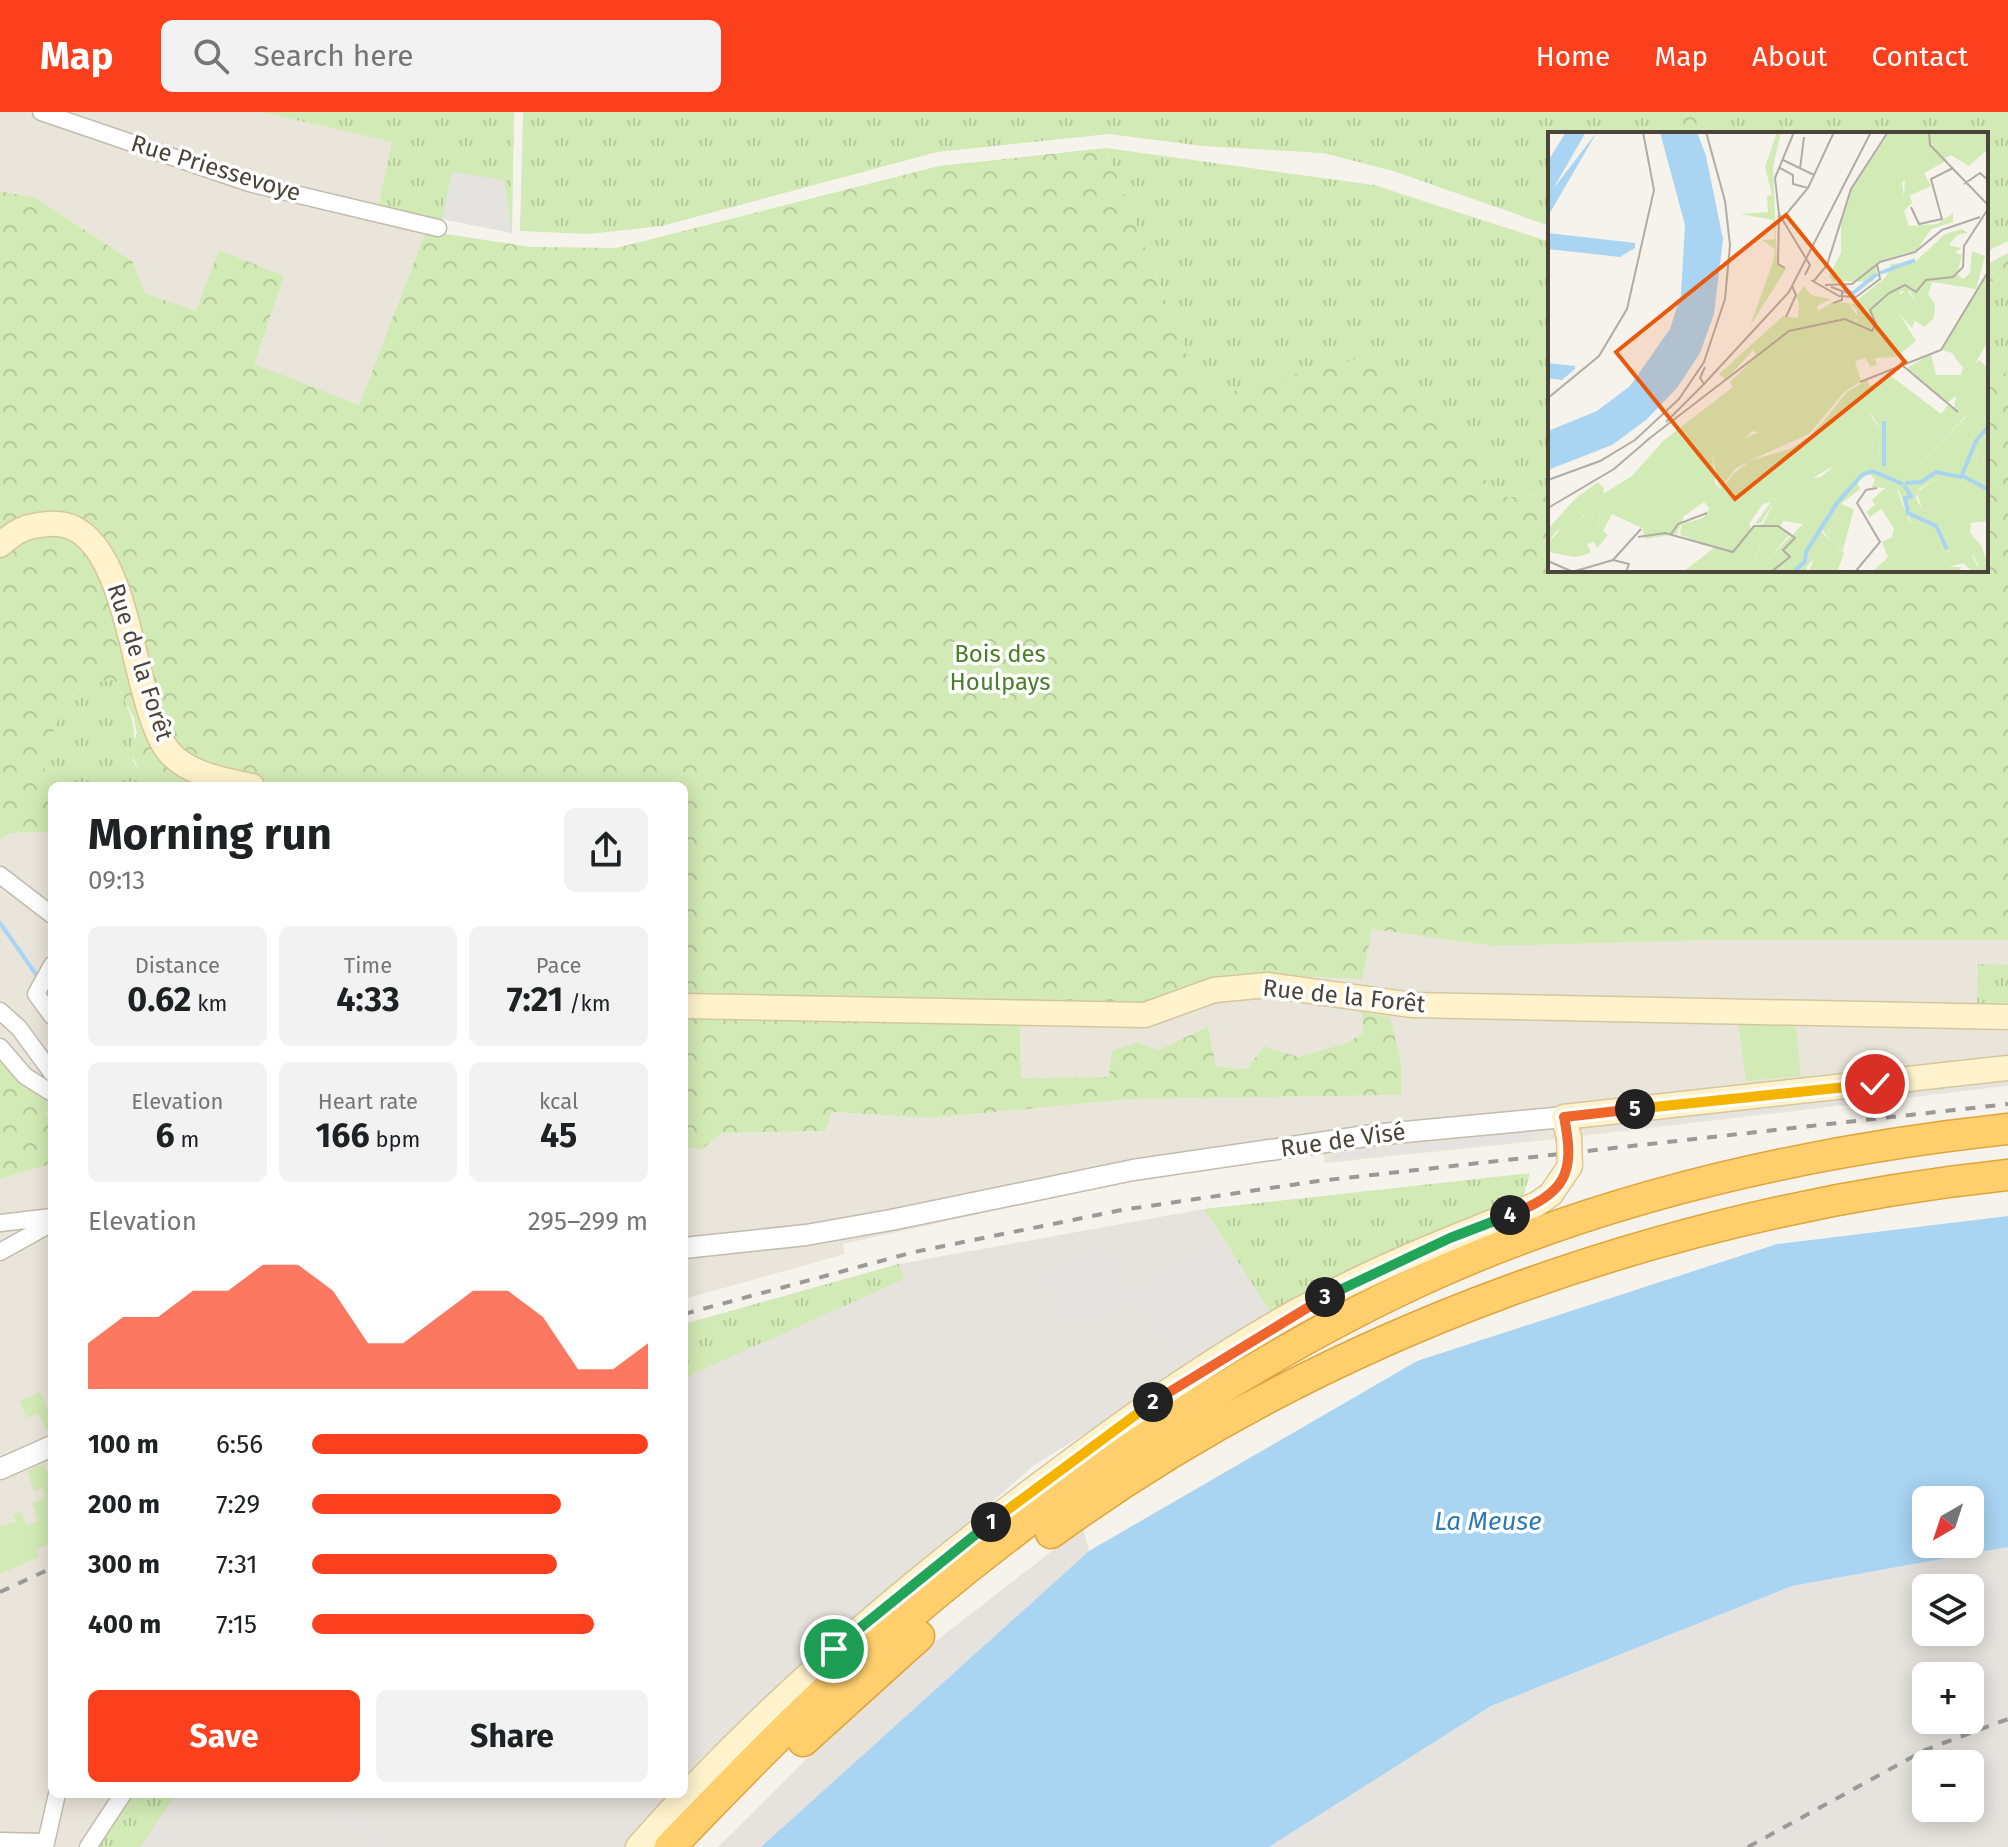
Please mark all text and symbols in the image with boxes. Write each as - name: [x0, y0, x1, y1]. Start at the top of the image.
- search box: [161, 20, 721, 92]
- text: Map: [40, 33, 113, 79]
- icon: search: [189, 34, 233, 78]
- text: Search here: [253, 38, 414, 74]
- text: Home: [1536, 40, 1610, 73]
- text: Map: [1654, 40, 1708, 73]
- text: About: [1752, 40, 1827, 73]
- text: Contact: [1871, 40, 1968, 73]
- street label: Rue Priessevoye: [128, 129, 304, 207]
- inset map: [1548, 132, 1988, 572]
- street label: Rue de la Forêt: [101, 580, 179, 744]
- park label: Bois des Houlpays: [950, 640, 1050, 696]
- text: Morning run: [88, 808, 332, 861]
- button: share: [564, 808, 648, 892]
- text: 09:13: [88, 865, 145, 896]
- text: Distance: [135, 952, 220, 979]
- text: Time: [344, 952, 392, 979]
- text: Pace: [536, 952, 581, 979]
- street label: Rue de la Forêt: [1261, 974, 1427, 1018]
- text: 0.62: [127, 979, 191, 1020]
- text: 4:33: [336, 979, 400, 1020]
- text: 7:21: [507, 979, 563, 1020]
- text: km: [191, 990, 227, 1017]
- text: /km: [563, 990, 611, 1017]
- pin: [1841, 1050, 1909, 1118]
- icon: check: [1853, 1062, 1897, 1106]
- text: Elevation: [131, 1088, 223, 1115]
- text: Heart rate: [318, 1088, 418, 1115]
- text: kcal: [539, 1088, 578, 1115]
- pin: 5: [1615, 1089, 1655, 1129]
- text: 5: [1629, 1095, 1641, 1122]
- text: 6: [155, 1115, 175, 1156]
- text: 166: [316, 1115, 370, 1156]
- text: 45: [540, 1115, 577, 1156]
- street label: Rue de Visé: [1279, 1117, 1407, 1163]
- text: m: [175, 1126, 199, 1153]
- text: bpm: [370, 1126, 420, 1153]
- pin: 4: [1490, 1195, 1530, 1235]
- text: 4: [1504, 1201, 1516, 1228]
- text: Elevation: [88, 1206, 197, 1237]
- text: 295–299 m: [528, 1206, 648, 1237]
- pin: 3: [1305, 1277, 1345, 1317]
- text: 3: [1319, 1283, 1331, 1310]
- pin: 2: [1133, 1382, 1173, 1422]
- text: 2: [1147, 1388, 1159, 1415]
- text: 100 m: [88, 1429, 159, 1460]
- text: 6:56: [216, 1429, 263, 1460]
- north arrow: [1912, 1486, 1984, 1558]
- map controls: [1912, 1486, 1984, 1822]
- text: 200 m: [88, 1489, 160, 1520]
- text: 7:29: [216, 1489, 260, 1520]
- pin: 1: [971, 1502, 1011, 1542]
- water label: La Meuse: [1434, 1506, 1542, 1537]
- text: 1: [986, 1508, 996, 1535]
- text: 300 m: [88, 1549, 160, 1580]
- text: 7:31: [216, 1549, 258, 1580]
- button: layers: [1912, 1574, 1984, 1646]
- text: 400 m: [88, 1609, 161, 1640]
- text: 7:15: [216, 1609, 257, 1640]
- pin: [800, 1615, 868, 1683]
- icon: arrive: [812, 1627, 856, 1671]
- button: +: [1912, 1662, 1984, 1734]
- button: Save: [88, 1690, 360, 1782]
- button: Share: [376, 1690, 648, 1782]
- button: −: [1912, 1750, 1984, 1822]

